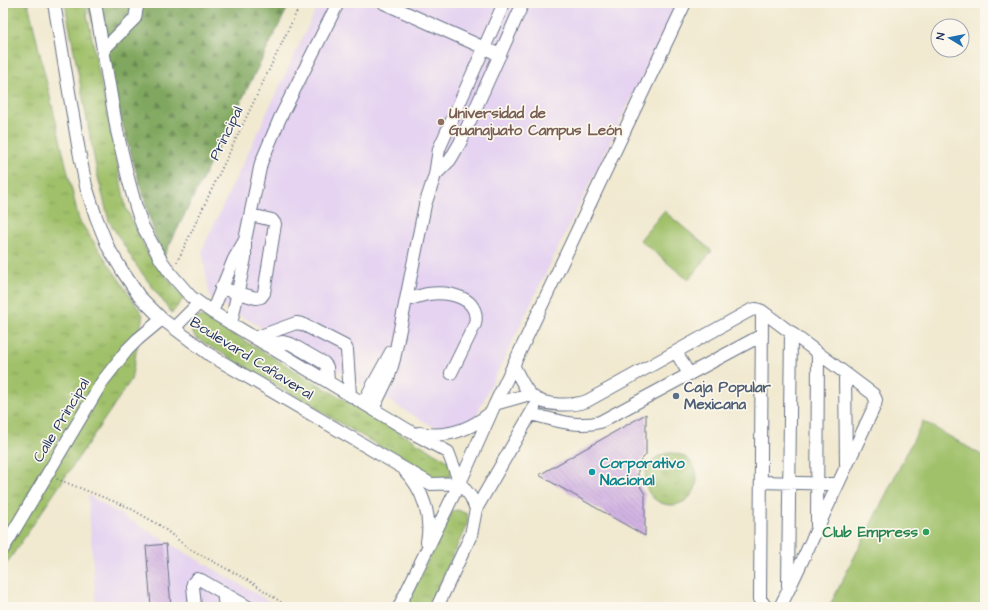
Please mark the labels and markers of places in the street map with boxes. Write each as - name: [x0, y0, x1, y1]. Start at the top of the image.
- place label: Universidad de Guanajuato Campus León: [449, 103, 623, 141]
- marker: Universidad de Guanajuato Campus León: [436, 117, 446, 127]
- place label: Caja Popular Mexicana: [684, 377, 772, 415]
- marker: Caja Popular Mexicana: [671, 391, 681, 401]
- place label: Corporativo Nacional: [600, 453, 685, 491]
- marker: Corporativo Nacional: [587, 467, 597, 477]
- place label: Club Empress: [823, 522, 918, 543]
- marker: Club Empress: [921, 527, 931, 537]

